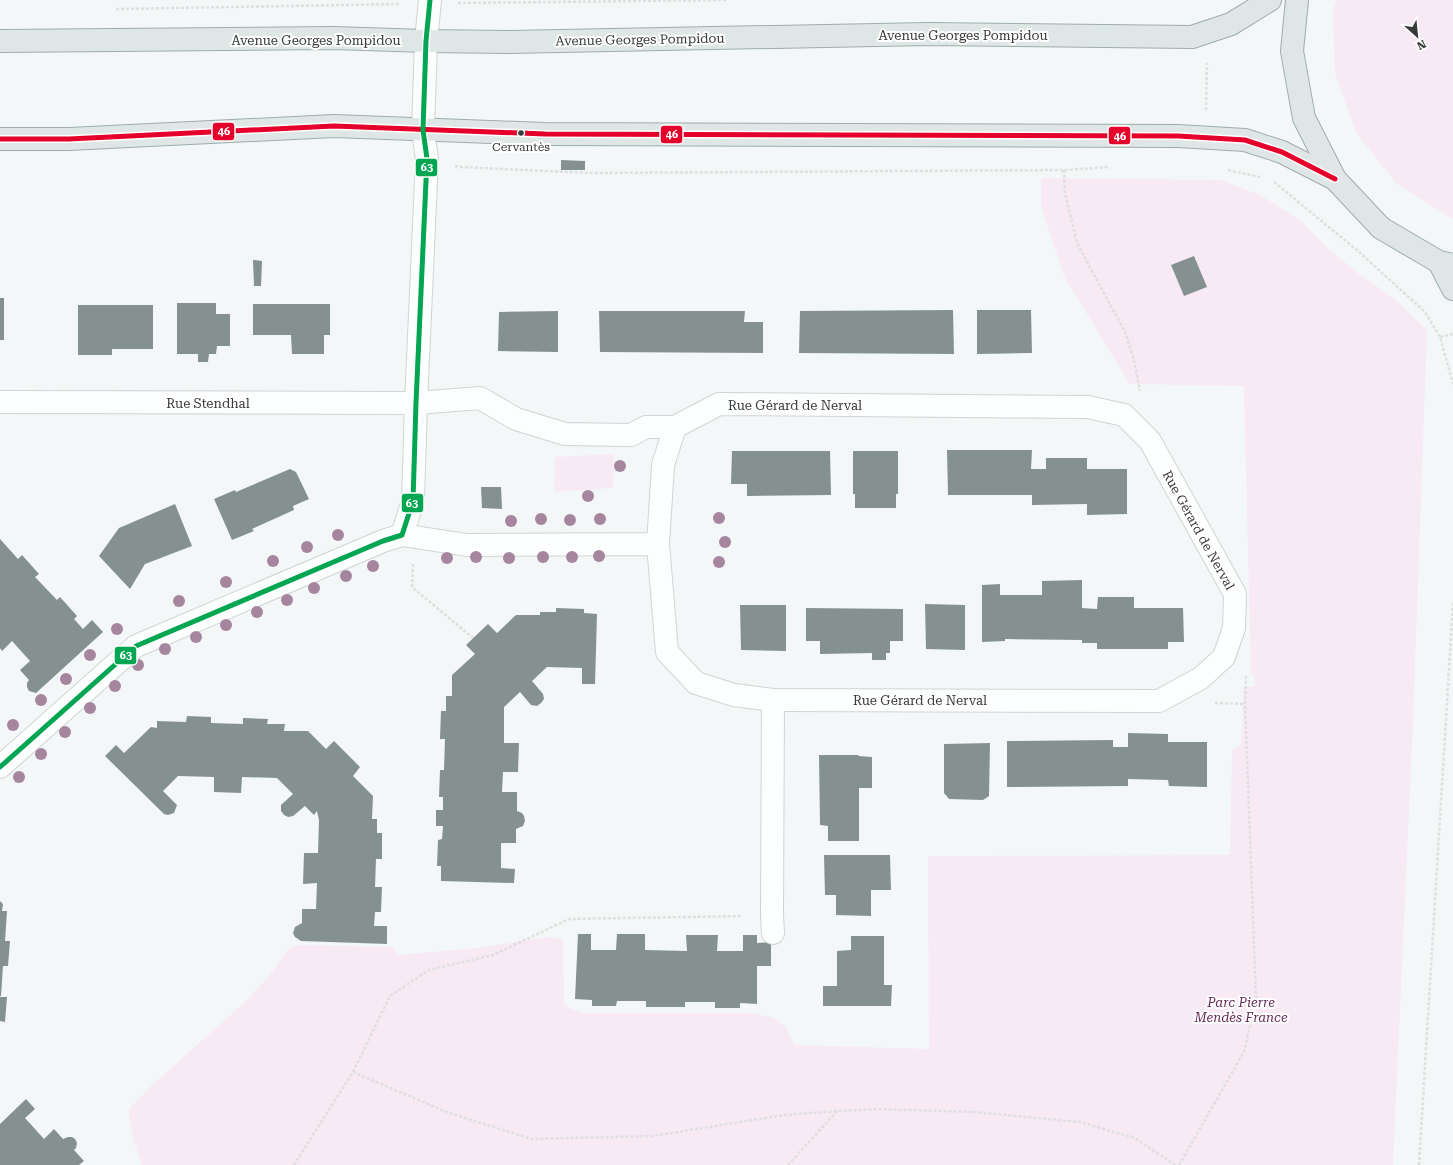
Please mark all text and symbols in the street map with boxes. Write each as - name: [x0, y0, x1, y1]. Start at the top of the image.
- north arrow: [1397, 16, 1437, 56]
- street label: Avenue Georges Pompidou: [878, 28, 1048, 43]
- street label: Avenue Georges Pompidou: [555, 31, 725, 48]
- street label: Avenue Georges Pompidou: [231, 33, 401, 48]
- text: N: [1414, 37, 1428, 52]
- line badge: 46: [212, 122, 235, 141]
- text: 46: [218, 125, 230, 138]
- line badge: 46: [660, 125, 683, 144]
- line badge: 46: [1108, 126, 1131, 145]
- marker: Cervantès: [516, 128, 526, 138]
- text: 46: [666, 128, 678, 141]
- text: 46: [1114, 130, 1126, 143]
- place label: Cervantès: [492, 140, 550, 154]
- line badge: 63: [415, 158, 438, 177]
- text: 63: [421, 161, 433, 174]
- street label: Rue Stendhal: [166, 396, 250, 411]
- street label: Rue Gérard de Nerval: [728, 398, 862, 413]
- street label: Rue Gérard de Nerval: [1160, 468, 1238, 592]
- line badge: 63: [401, 493, 424, 513]
- text: 63: [406, 497, 418, 510]
- line badge: 63: [114, 646, 137, 665]
- text: 63: [120, 649, 132, 662]
- street label: Rue Gérard de Nerval: [853, 693, 987, 708]
- park label: Parc Pierre Mendès France: [1193, 995, 1288, 1025]

